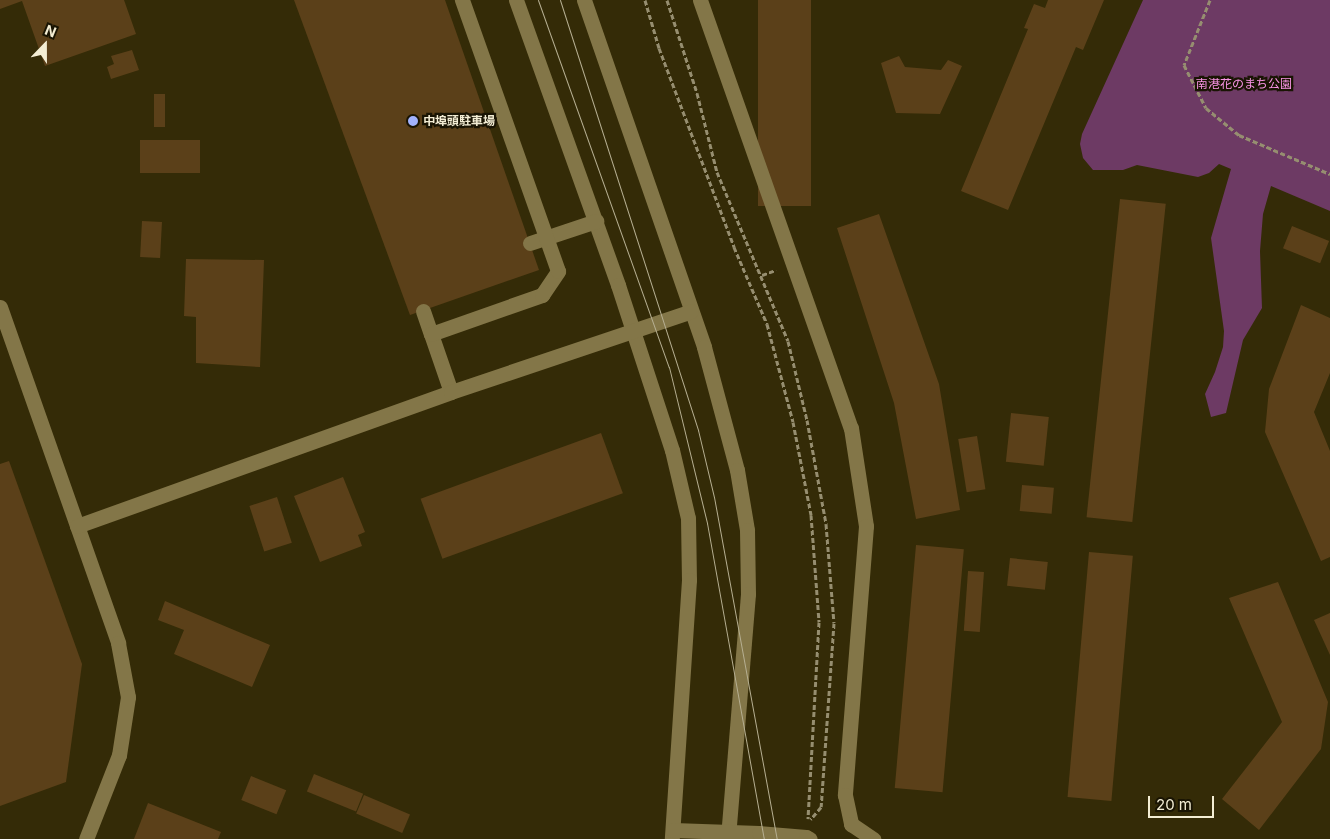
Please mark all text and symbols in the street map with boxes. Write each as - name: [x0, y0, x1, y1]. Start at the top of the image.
- north arrow: [20, 20, 70, 70]
- text: N: [43, 21, 59, 41]
- park label: 南港花のまち公園: [1196, 77, 1292, 91]
- place label: 中埠頭駐車場: [423, 114, 495, 128]
- marker: 中埠頭駐車場: [407, 115, 419, 127]
- scale bar: [1150, 786, 1216, 818]
- text: 20 m: [1156, 795, 1192, 814]

